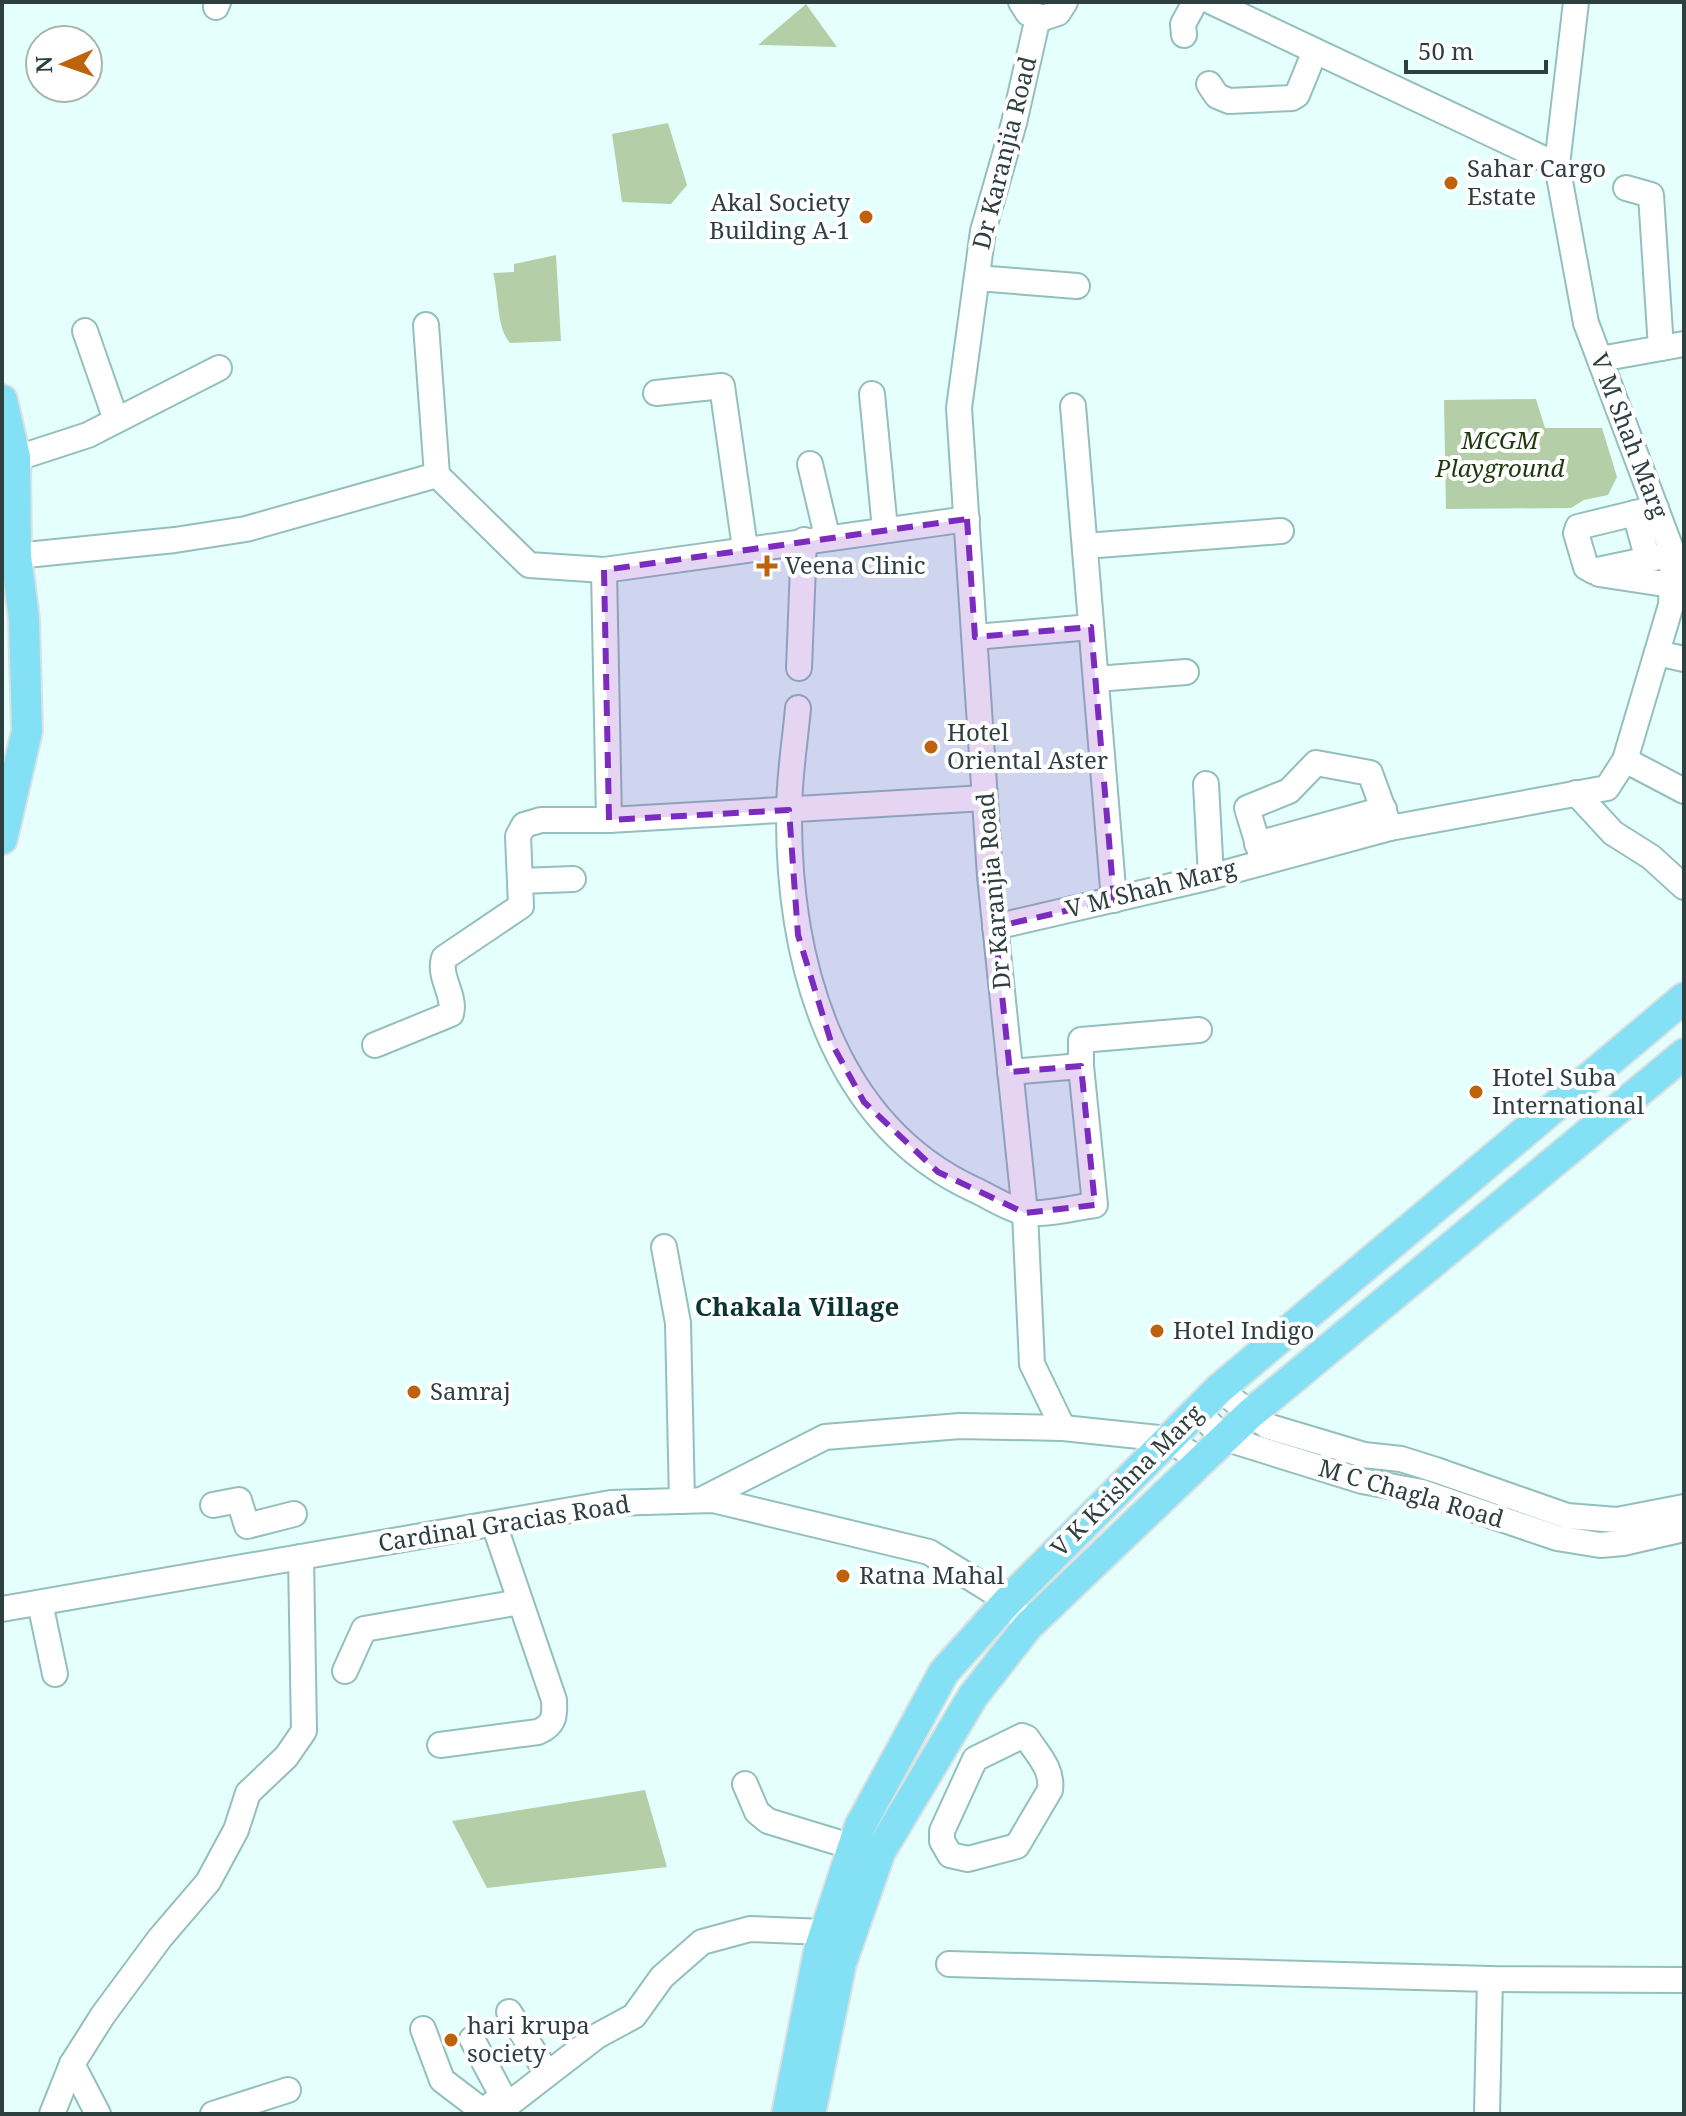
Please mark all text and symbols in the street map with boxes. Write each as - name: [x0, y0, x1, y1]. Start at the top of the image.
- north arrow: [24, 24, 104, 104]
- scale bar: [1406, 24, 1546, 74]
- text: 50 m: [1418, 34, 1474, 67]
- street label: Dr Karanjia Road: [964, 53, 1044, 252]
- text: N: [28, 56, 58, 74]
- place label: Sahar Cargo Estate: [1467, 151, 1606, 212]
- marker: Sahar Cargo Estate: [1442, 174, 1460, 192]
- place label: Akal Society Building A-1: [709, 185, 850, 246]
- marker: Akal Society Building A-1: [857, 208, 875, 226]
- street label: V M Shah Marg: [1584, 348, 1677, 523]
- park label: MCGM Playground: [1435, 423, 1564, 484]
- place label: Veena Clinic: [785, 548, 926, 581]
- marker: Veena Clinic: [756, 555, 778, 577]
- place label: Hotel Oriental Aster: [947, 715, 1108, 776]
- marker: Hotel Oriental Aster: [922, 738, 940, 756]
- street label: Dr Karanjia Road: [967, 791, 1018, 991]
- street label: V M Shah Marg: [1062, 850, 1239, 925]
- place label: Hotel Suba International: [1492, 1060, 1645, 1121]
- marker: Hotel Suba International: [1467, 1083, 1485, 1101]
- district label: Chakala Village: [695, 1288, 899, 1324]
- place label: Hotel Indigo: [1173, 1313, 1314, 1346]
- marker: Hotel Indigo: [1148, 1322, 1166, 1340]
- place label: Samraj: [430, 1374, 511, 1407]
- marker: Samraj: [405, 1383, 423, 1401]
- street label: V K Krishna Marg: [1043, 1397, 1209, 1563]
- street label: M C Chagla Road: [1315, 1450, 1508, 1535]
- street label: Cardinal Gracias Road: [376, 1486, 632, 1559]
- place label: Ratna Mahal: [859, 1558, 1005, 1591]
- marker: Ratna Mahal: [834, 1567, 852, 1585]
- place label: hari krupa society: [467, 2008, 590, 2069]
- marker: hari krupa society: [442, 2031, 460, 2049]

